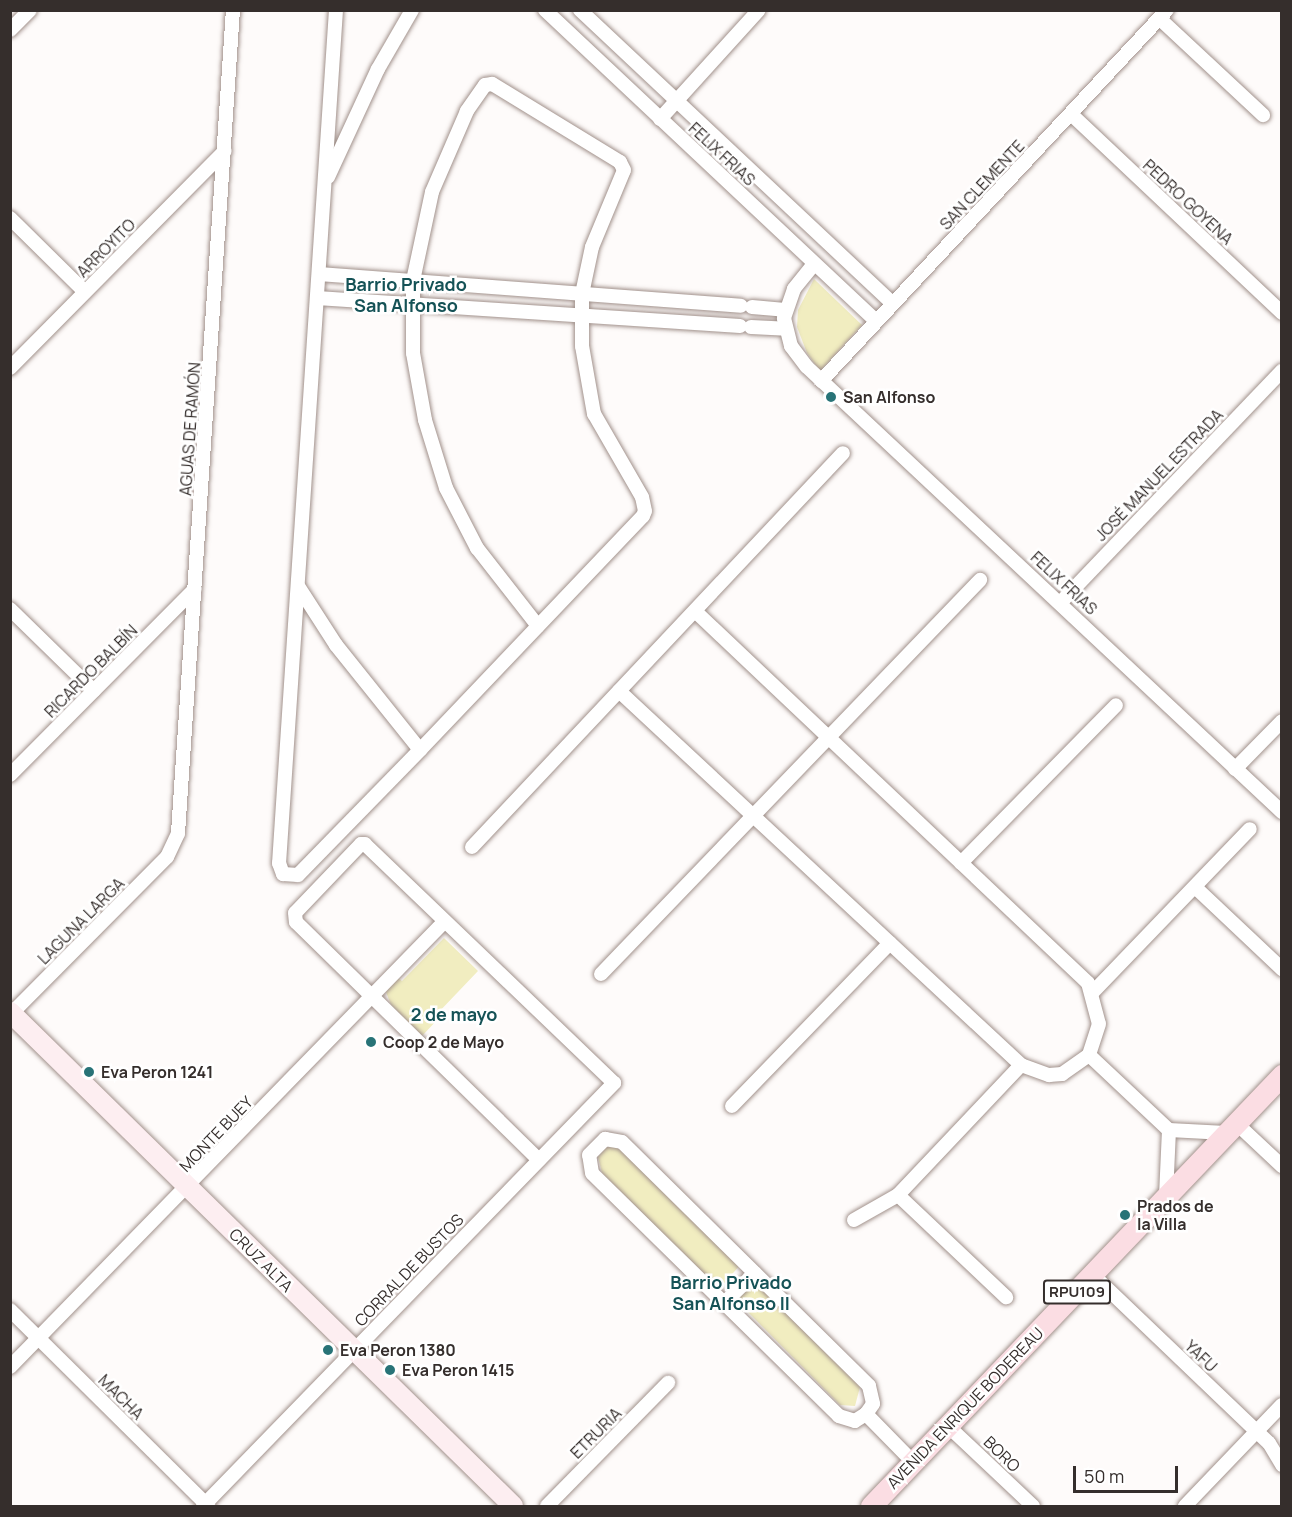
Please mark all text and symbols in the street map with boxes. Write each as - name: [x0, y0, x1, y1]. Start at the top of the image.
- street label: FELIX FRIAS: [685, 118, 759, 190]
- street label: SAN CLEMENTE: [936, 136, 1028, 234]
- street label: PEDRO GOYENA: [1139, 155, 1237, 249]
- street label: ARROYITO: [73, 215, 139, 281]
- district label: Barrio Privado San Alfonso: [345, 274, 467, 316]
- street label: AGUAS DE RAMÓN: [176, 361, 204, 497]
- place label: San Alfonso: [843, 387, 935, 407]
- marker: San Alfonso: [824, 390, 838, 404]
- street label: JOSÉ MANUEL ESTRADA: [1091, 405, 1227, 545]
- street label: FELIX FRIAS: [1027, 547, 1101, 619]
- street label: RICARDO BALBÍN: [41, 621, 141, 721]
- street label: LAGUNA LARGA: [34, 874, 128, 968]
- district label: 2 de mayo: [411, 1003, 497, 1025]
- place label: Coop 2 de Mayo: [383, 1032, 504, 1052]
- marker: Coop 2 de Mayo: [364, 1035, 378, 1049]
- place label: Eva Peron 1241: [101, 1062, 213, 1082]
- marker: Eva Peron 1241: [82, 1065, 96, 1079]
- street label: MONTE BUEY: [175, 1092, 257, 1176]
- place label: Prados de la Villa: [1137, 1196, 1214, 1234]
- marker: Prados de la Villa: [1118, 1208, 1132, 1222]
- street label: CORRAL DE BUSTOS: [350, 1210, 468, 1330]
- street label: CRUZ ALTA: [225, 1224, 297, 1296]
- district label: Barrio Privado San Alfonso II: [670, 1272, 792, 1314]
- road number: RPU109: [1042, 1280, 1112, 1304]
- street label: AVENIDA ENRIQUE BODEREAU: [883, 1323, 1047, 1493]
- street label: YAFU: [1181, 1336, 1221, 1376]
- place label: Eva Peron 1380: [340, 1340, 456, 1360]
- marker: Eva Peron 1380: [321, 1343, 335, 1357]
- place label: Eva Peron 1415: [402, 1360, 514, 1380]
- marker: Eva Peron 1415: [383, 1363, 397, 1377]
- street label: MACHA: [94, 1370, 148, 1424]
- street label: ETRURIA: [567, 1404, 625, 1462]
- street label: BORO: [980, 1432, 1024, 1476]
- scale bar: [1076, 1454, 1181, 1492]
- text: 50 m: [1084, 1464, 1124, 1488]

